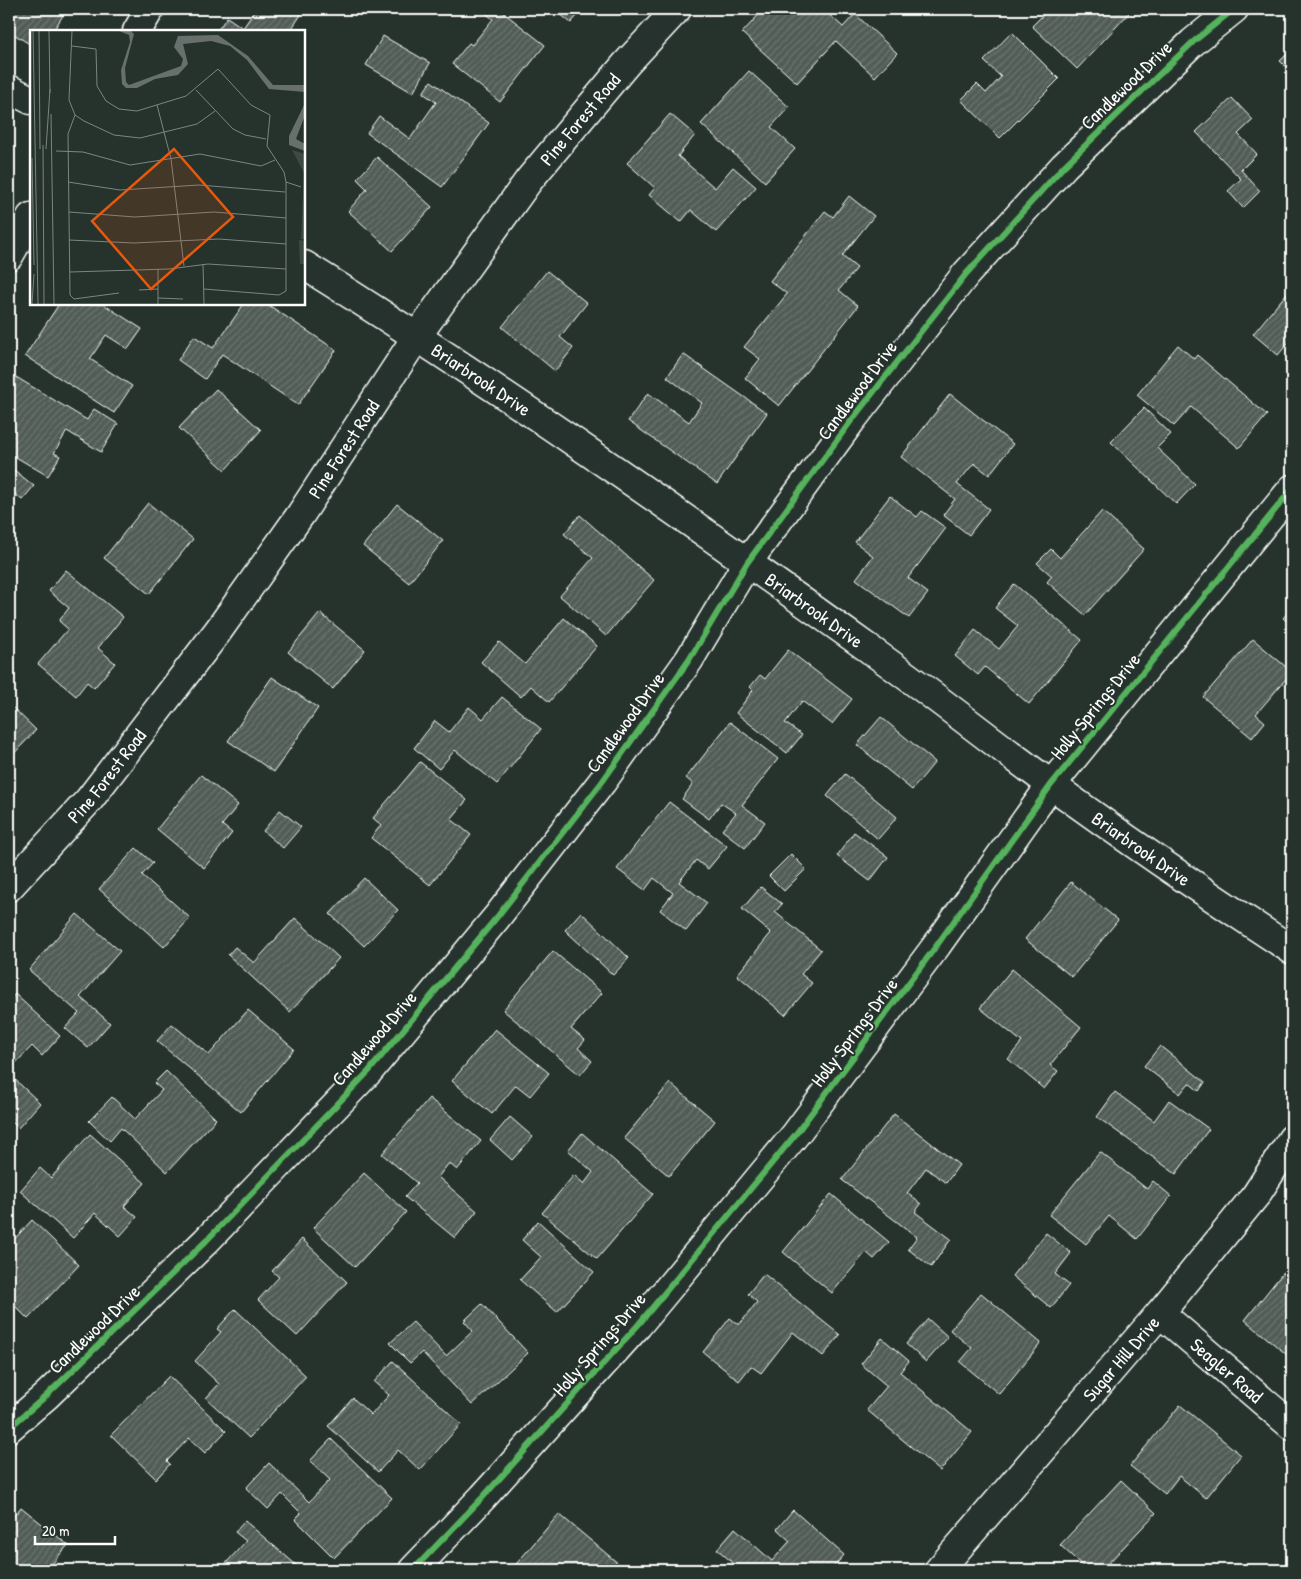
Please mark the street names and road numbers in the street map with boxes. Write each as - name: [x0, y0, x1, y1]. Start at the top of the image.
- street label: Candlewood Drive: [1074, 34, 1178, 135]
- street label: Pine Forest Road: [534, 67, 626, 171]
- street label: Candlewood Drive: [811, 335, 903, 445]
- street label: Briarbrook Drive: [426, 337, 537, 422]
- street label: Pine Forest Road: [302, 394, 386, 503]
- street label: Briarbrook Drive: [760, 566, 869, 654]
- street label: Holly Springs Drive: [1044, 647, 1146, 765]
- street label: Candlewood Drive: [580, 666, 670, 777]
- street label: Pine Forest Road: [61, 723, 152, 828]
- street label: Briarbrook Drive: [1087, 805, 1196, 892]
- street label: Holly Springs Drive: [804, 972, 904, 1092]
- street label: Candlewood Drive: [325, 985, 423, 1091]
- street label: Candlewood Drive: [42, 1278, 146, 1379]
- street label: Holly Springs Drive: [547, 1286, 652, 1402]
- street label: Sugar Hill Drive: [1077, 1310, 1165, 1407]
- street label: Seagler Road: [1185, 1332, 1269, 1409]

